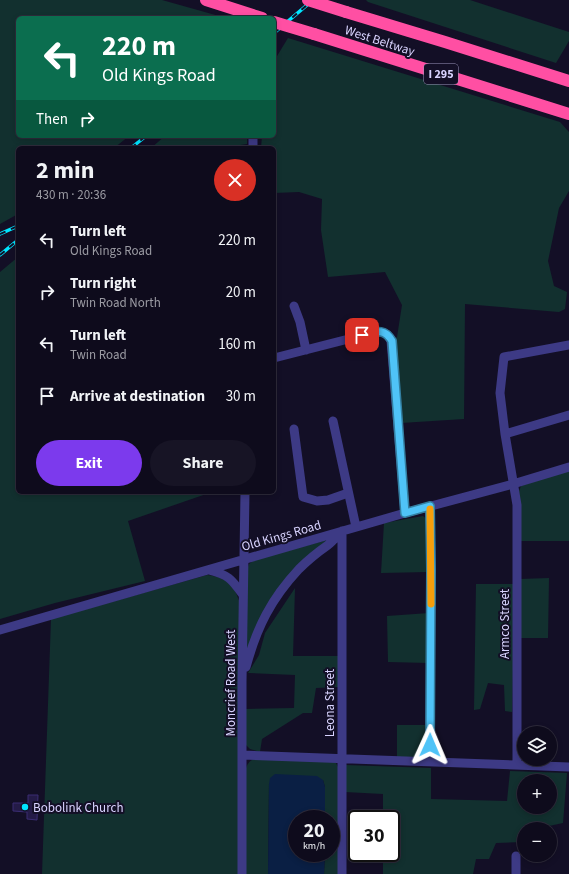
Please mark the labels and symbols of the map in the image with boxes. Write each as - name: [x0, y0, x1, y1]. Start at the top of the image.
- street label: West Beltway: [342, 21, 417, 61]
- road number: I 295: [424, 64, 458, 84]
- pin: [345, 318, 379, 352]
- street label: Old Kings Road: [239, 516, 323, 556]
- street label: Armco Street: [496, 588, 514, 659]
- street label: Moncrief Road West: [222, 629, 240, 736]
- street label: Leona Street: [321, 668, 339, 737]
- position arrow: [409, 724, 451, 766]
- place label: Bobolink Church: [33, 799, 124, 817]
- marker: Bobolink Church: [20, 802, 30, 812]
- speed limit sign: 30: [348, 810, 400, 862]

